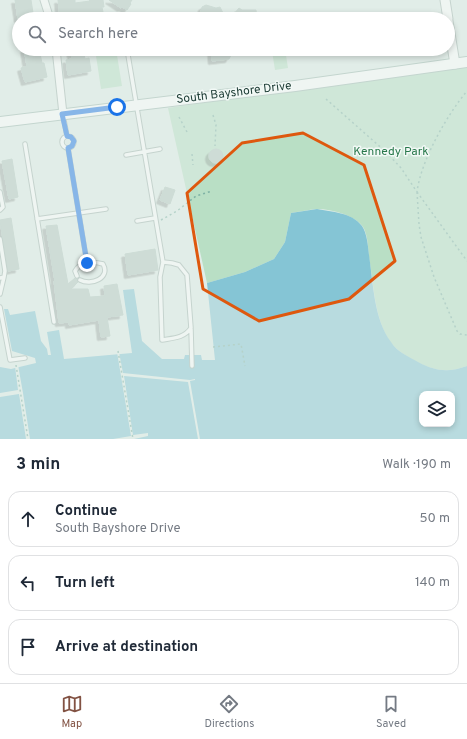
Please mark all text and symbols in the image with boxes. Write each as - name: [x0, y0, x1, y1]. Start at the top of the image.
- search box: [12, 12, 455, 56]
- icon: search: [26, 23, 48, 45]
- text: Search here: [58, 25, 138, 44]
- street label: South Bayshore Drive: [175, 78, 293, 108]
- route start: [108, 98, 126, 116]
- park label: Kennedy Park: [353, 144, 429, 160]
- route end: [78, 254, 96, 272]
- map controls: [419, 391, 455, 427]
- button: layers: [419, 391, 455, 427]
- text: 3 min: [16, 454, 60, 476]
- text: Walk · 190 m: [382, 457, 451, 473]
- text: Continue: [55, 502, 117, 521]
- icon: ahead: [17, 508, 39, 530]
- text: 50 m: [420, 511, 450, 527]
- text: South Bayshore Drive: [55, 521, 181, 537]
- icon: left: [17, 572, 39, 594]
- text: Turn left: [55, 574, 115, 593]
- text: 140 m: [415, 575, 450, 591]
- icon: arrive: [17, 636, 39, 658]
- text: Arrive at destination: [55, 638, 198, 657]
- tab: Map: [61, 693, 83, 731]
- tab: Directions: [204, 693, 254, 731]
- tab: Saved: [376, 693, 406, 731]

